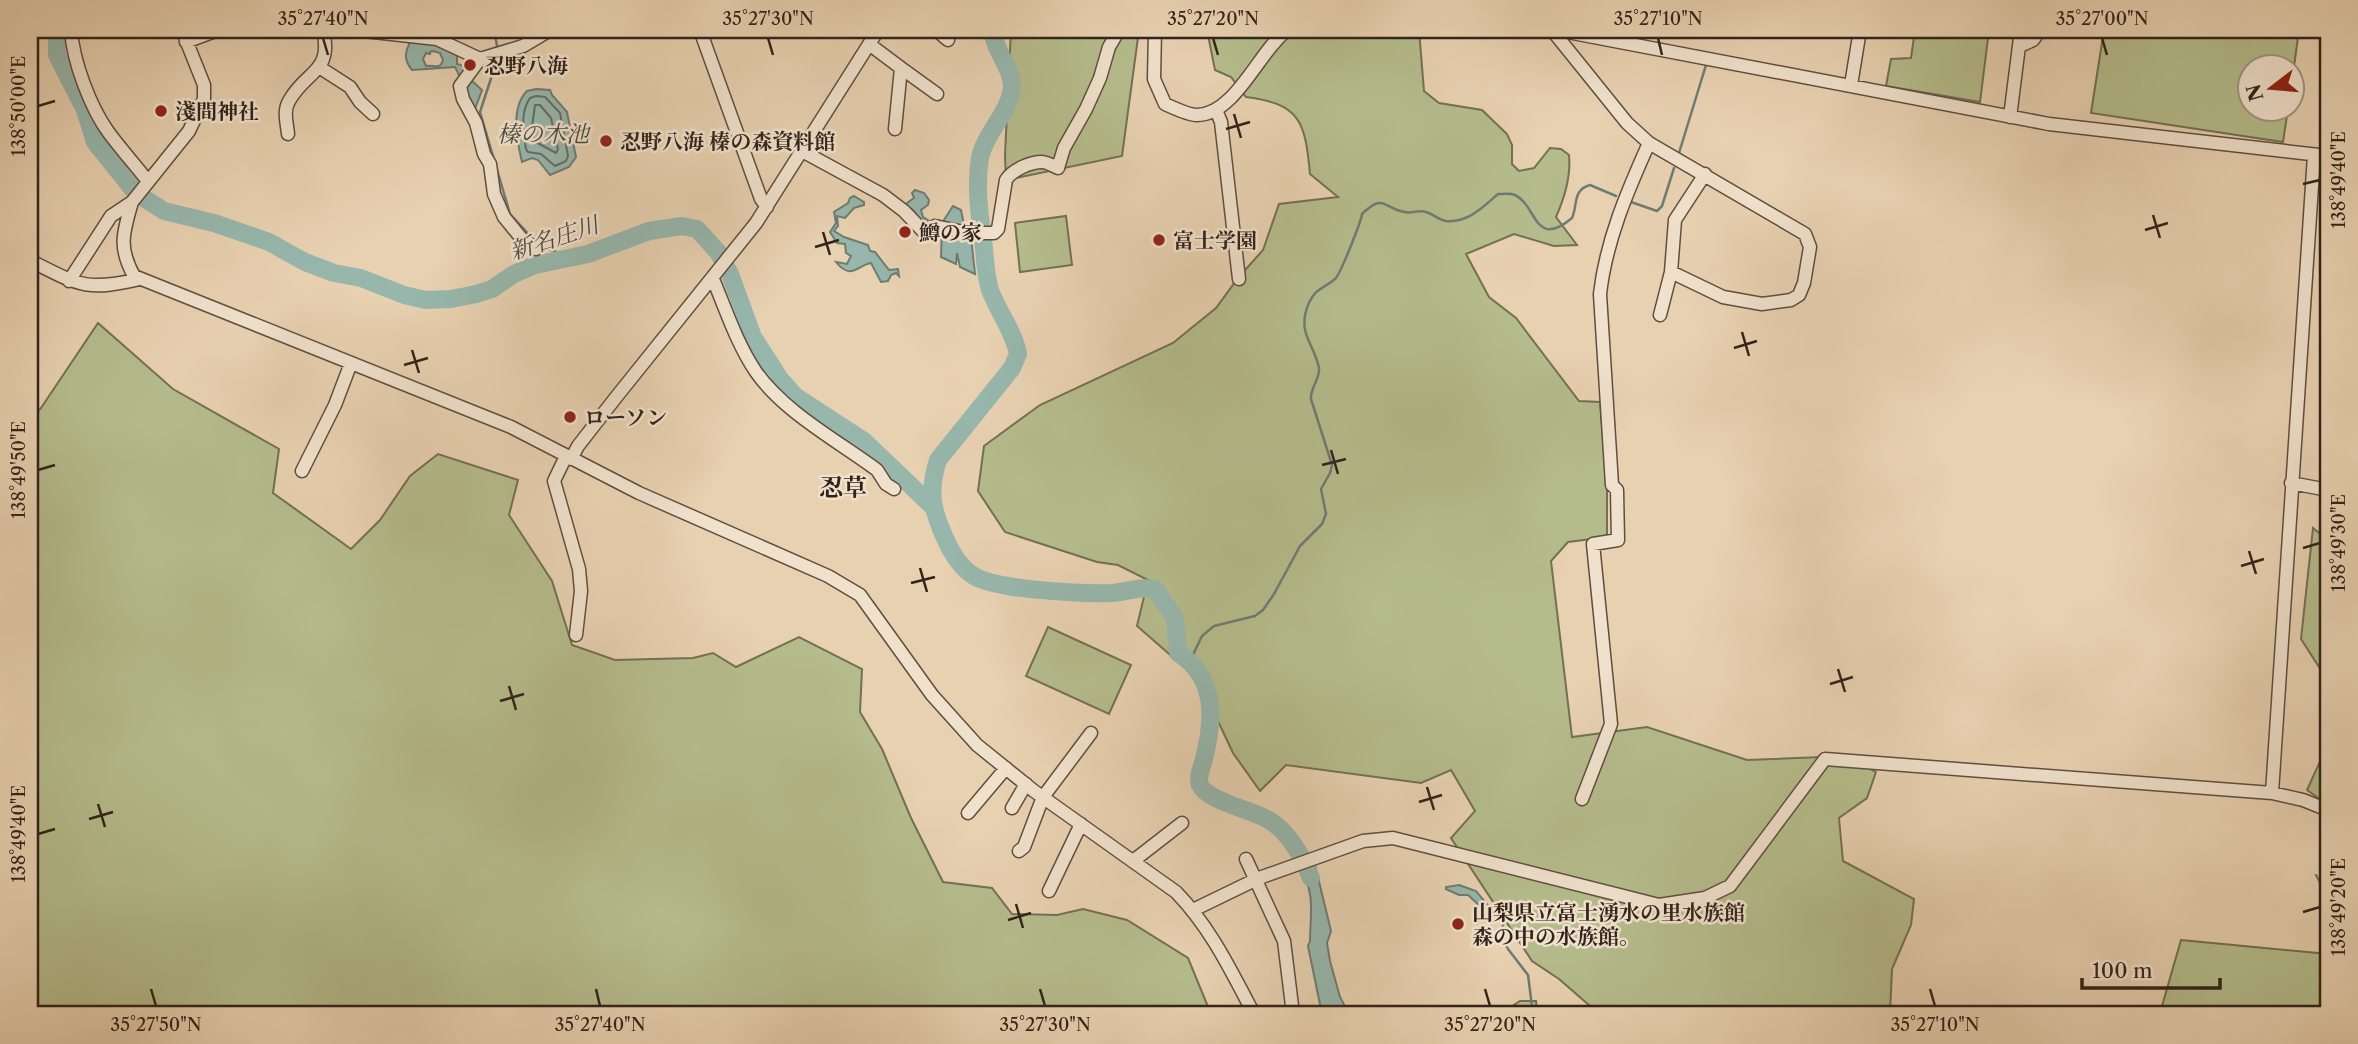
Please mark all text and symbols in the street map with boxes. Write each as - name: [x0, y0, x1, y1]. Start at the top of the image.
- text: 35°27'40"N: [277, 8, 369, 30]
- text: 35°27'30"N: [722, 8, 814, 30]
- text: 35°27'20"N: [1167, 8, 1259, 30]
- text: 35°27'10"N: [1613, 8, 1703, 30]
- text: 35°27'00"N: [2055, 8, 2149, 30]
- north arrow: [2236, 52, 2306, 122]
- place label: 忍野八海: [484, 53, 568, 78]
- text: 138°50'00"E: [8, 55, 30, 157]
- marker: 忍野八海: [462, 57, 478, 73]
- text: N: [2242, 81, 2268, 104]
- place label: 淺間神社: [175, 99, 259, 124]
- marker: 淺間神社: [153, 103, 169, 119]
- water label: 榛の木池: [497, 120, 592, 148]
- place label: 忍野八海 榛の森資料館: [620, 129, 835, 154]
- text: 138°49'40"E: [2328, 131, 2350, 229]
- marker: 忍野八海 榛の森資料館: [598, 133, 614, 149]
- water label: 新名庄川: [506, 210, 605, 266]
- place label: 鱒の家: [919, 220, 982, 245]
- marker: 鱒の家: [897, 224, 913, 240]
- place label: 富士学園: [1173, 228, 1257, 253]
- marker: 富士学園: [1151, 232, 1167, 248]
- place label: ローソン: [584, 405, 667, 430]
- marker: ローソン: [562, 409, 578, 425]
- text: 138°49'50"E: [8, 421, 30, 519]
- district label: 忍草: [819, 473, 867, 502]
- text: 138°49'30"E: [2328, 494, 2350, 592]
- text: 138°49'40"E: [8, 785, 30, 883]
- text: 138°49'20"E: [2328, 858, 2350, 956]
- place label: 山梨県立富士湧水の里水族館 森の中の水族館。: [1472, 900, 1745, 949]
- marker: 山梨県立富士湧水の里水族館 森の中の水族館。: [1450, 916, 1466, 932]
- scale bar: [2082, 946, 2220, 990]
- text: 100 m: [2092, 958, 2153, 983]
- text: 35°27'50"N: [110, 1014, 202, 1036]
- text: 35°27'40"N: [554, 1014, 646, 1036]
- text: 35°27'30"N: [999, 1014, 1091, 1036]
- text: 35°27'20"N: [1444, 1014, 1536, 1036]
- text: 35°27'10"N: [1890, 1014, 1980, 1036]

